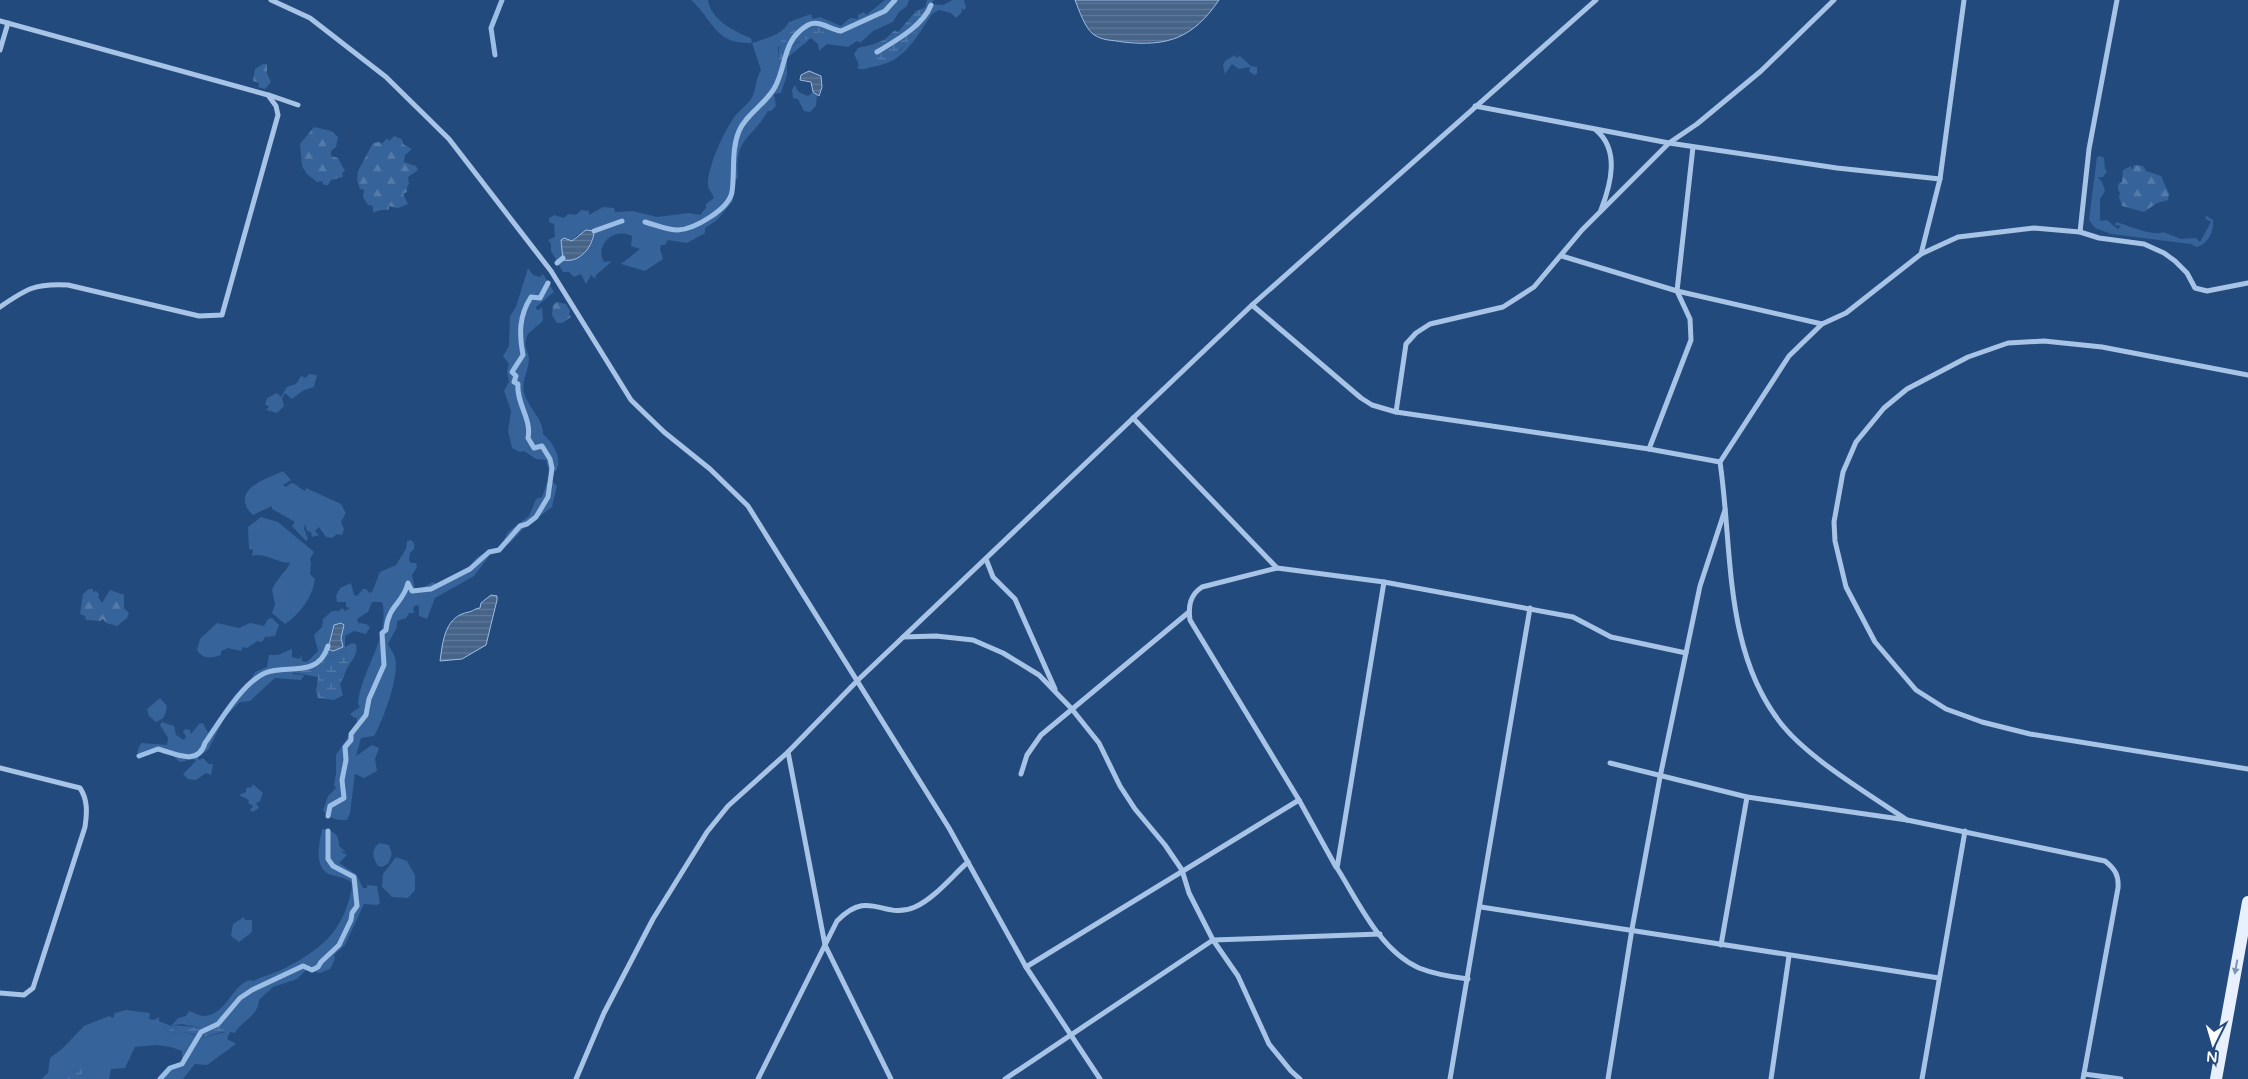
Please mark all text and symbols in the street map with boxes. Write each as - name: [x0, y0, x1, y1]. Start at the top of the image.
- one-way arrow: [2232, 960, 2240, 976]
- north arrow: [2188, 1019, 2238, 1069]
- text: N: [2206, 1047, 2218, 1065]

